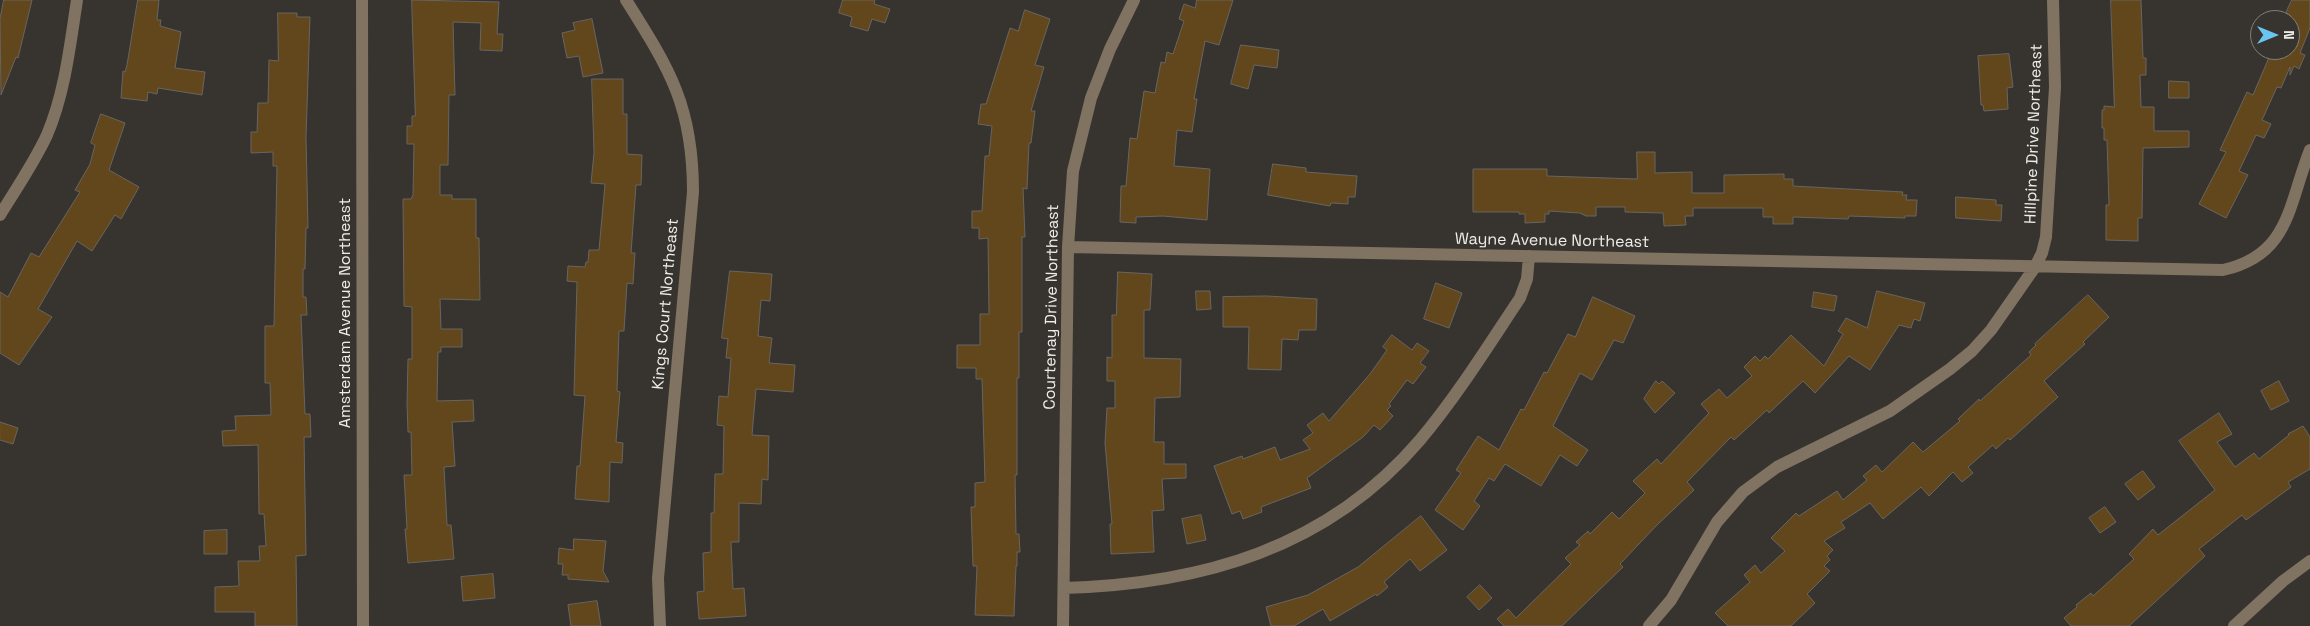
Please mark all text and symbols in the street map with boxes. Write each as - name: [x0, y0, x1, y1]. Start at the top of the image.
- north arrow: [2250, 10, 2300, 60]
- text: N: [2280, 30, 2298, 40]
- street label: Hillpine Drive Northeast: [2021, 44, 2047, 224]
- street label: Amsterdam Avenue Northeast: [336, 198, 356, 428]
- street label: Courtenay Drive Northeast: [1041, 204, 1063, 410]
- street label: Kings Court Northeast: [649, 218, 683, 390]
- street label: Wayne Avenue Northeast: [1455, 230, 1649, 252]

